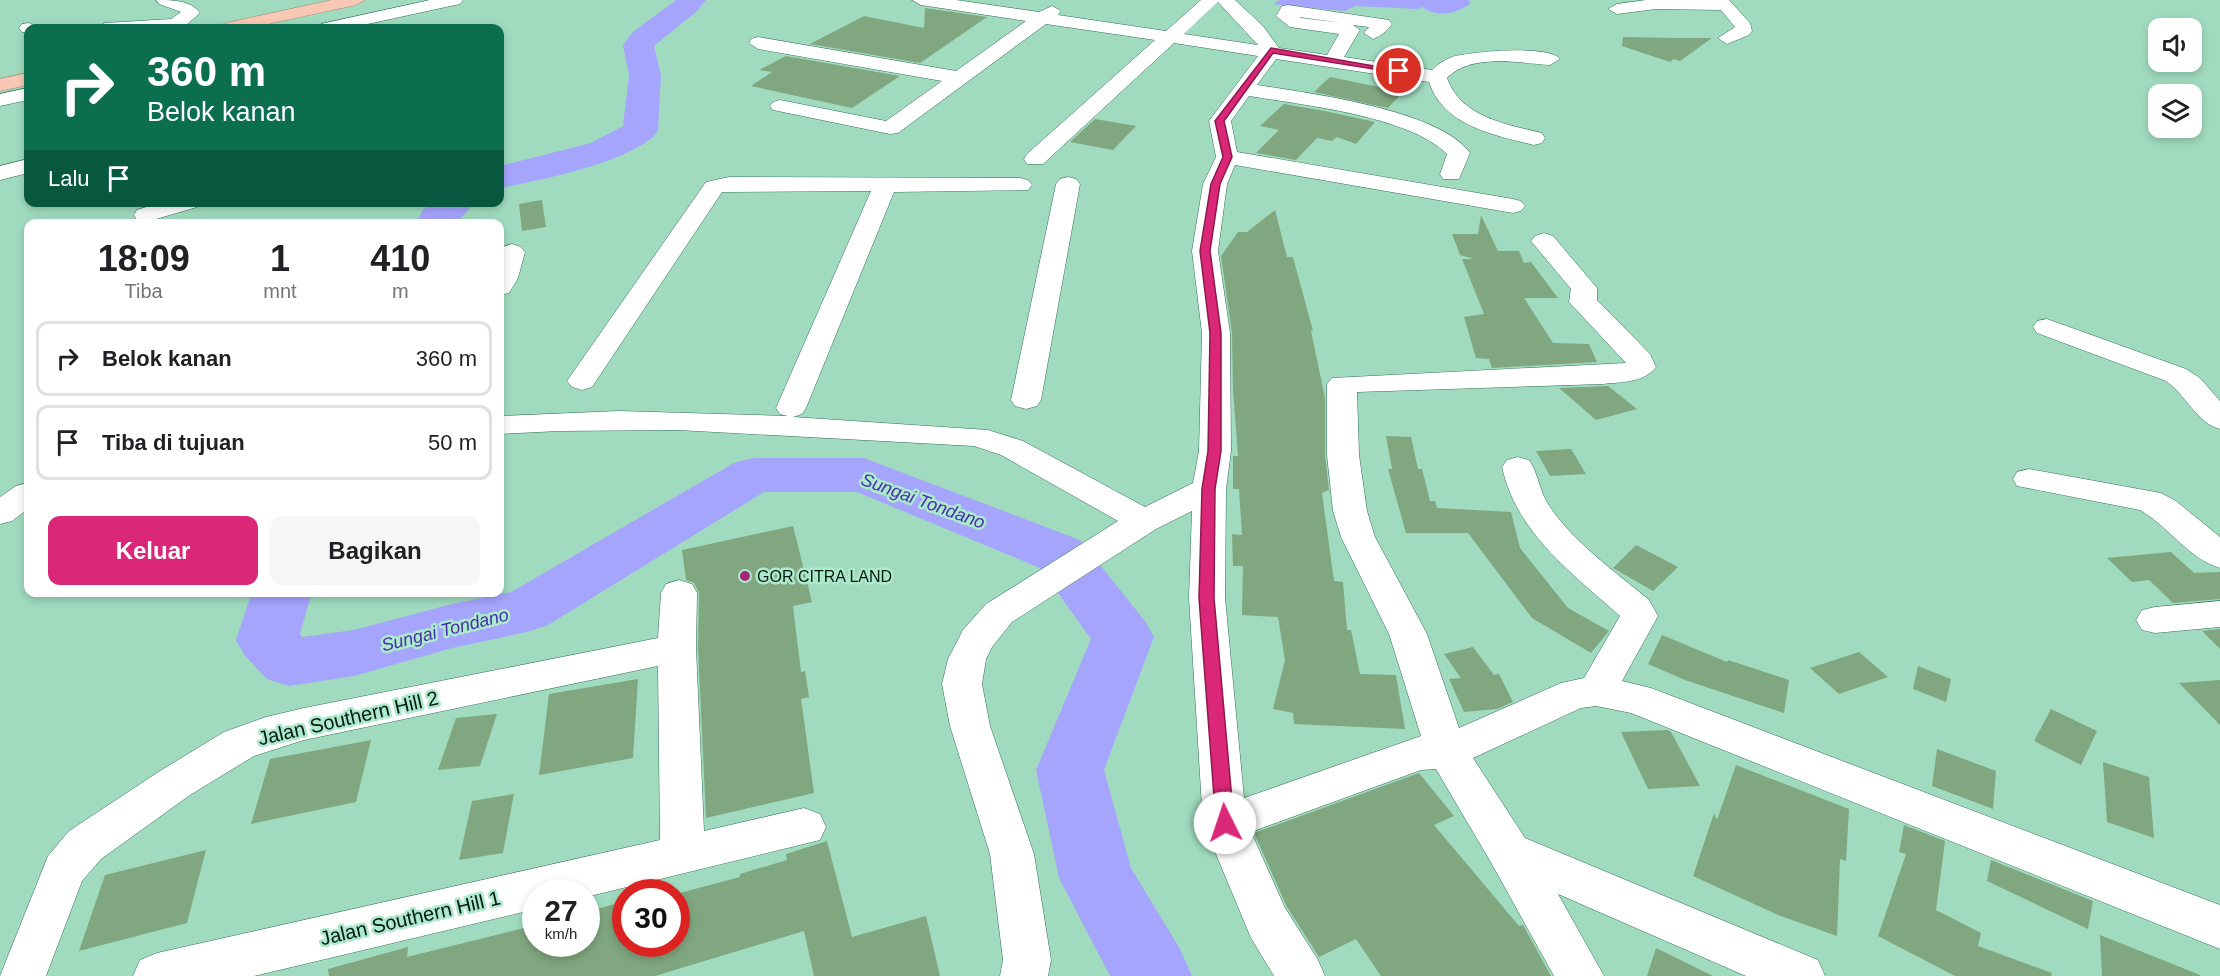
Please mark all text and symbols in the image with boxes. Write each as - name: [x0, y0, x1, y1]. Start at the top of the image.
- map controls: [2148, 18, 2202, 138]
- button: sound: [2148, 18, 2202, 72]
- pin: [1373, 45, 1424, 96]
- icon: right: [48, 48, 126, 126]
- text: 360 m: [147, 48, 266, 95]
- icon: arrive: [1382, 54, 1415, 87]
- button: layers: [2148, 84, 2202, 138]
- text: Belok kanan: [147, 97, 296, 127]
- icon: arrive: [102, 162, 135, 195]
- text: Lalu: [48, 166, 90, 191]
- text: 18:09: [98, 238, 190, 279]
- text: 1: [270, 238, 290, 279]
- text: 410: [370, 238, 430, 279]
- text: Tiba: [125, 280, 163, 302]
- text: mnt: [263, 280, 297, 302]
- text: m: [392, 280, 409, 302]
- icon: right: [51, 342, 84, 375]
- text: Belok kanan: [102, 346, 232, 371]
- text: 360 m: [416, 346, 477, 371]
- icon: arrive: [51, 426, 84, 459]
- text: Tiba di tujuan: [102, 430, 245, 455]
- text: 50 m: [428, 430, 477, 455]
- water label: Sungai Tondano: [858, 469, 988, 533]
- button: Keluar: [48, 516, 258, 585]
- button: Bagikan: [270, 516, 480, 585]
- place label: GOR CITRA LAND: [757, 568, 892, 585]
- marker: GOR CITRA LAND: [738, 569, 752, 583]
- water label: Sungai Tondano: [379, 605, 511, 655]
- street label: Jalan Southern Hill 2: [256, 687, 440, 749]
- position arrow: [1193, 791, 1257, 855]
- speed limit sign: 30: [612, 879, 690, 957]
- street label: Jalan Southern Hill 1: [318, 887, 502, 949]
- text: 27: [544, 894, 578, 927]
- text: km/h: [545, 925, 577, 942]

